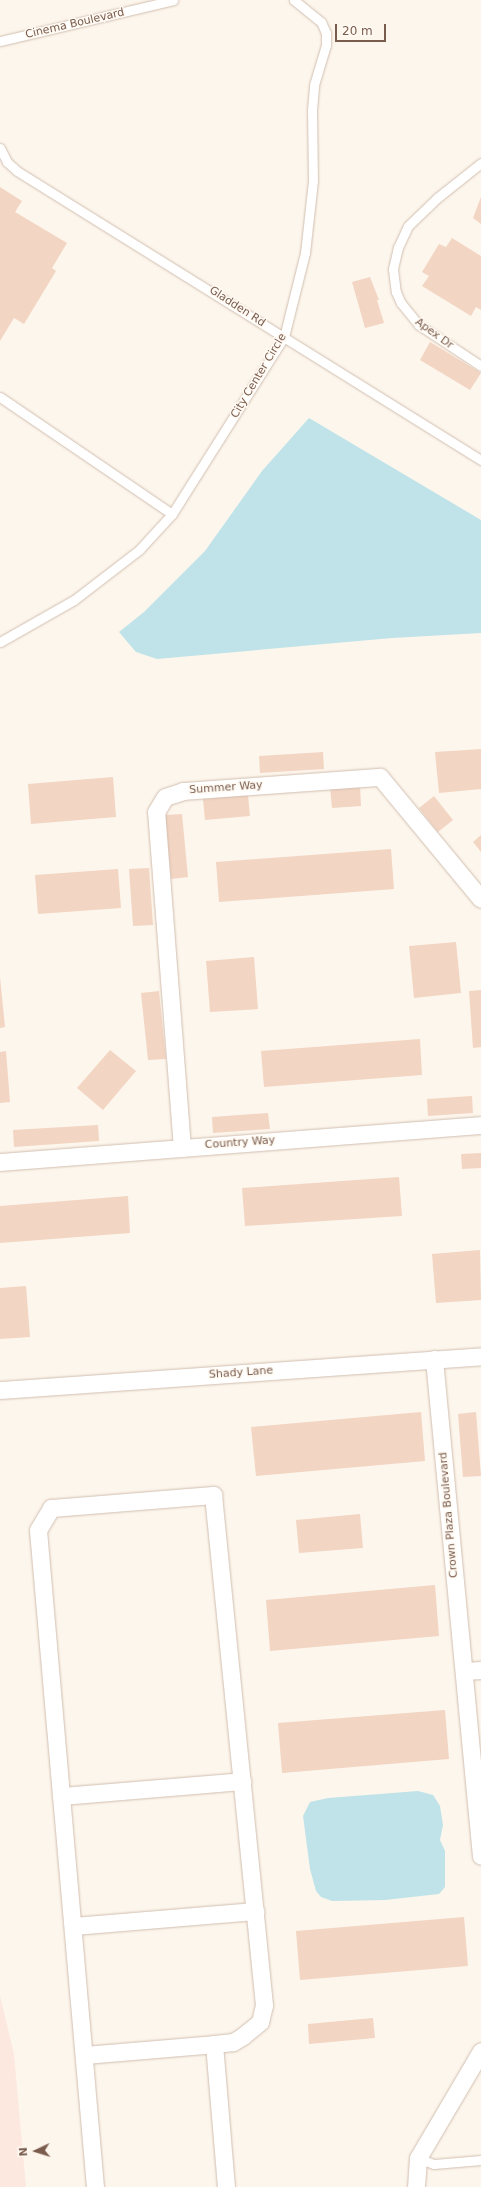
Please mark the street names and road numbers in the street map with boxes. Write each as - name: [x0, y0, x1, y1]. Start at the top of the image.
- street label: Cinema Boulevard: [24, 6, 126, 42]
- street label: Gladden Rd: [207, 284, 267, 330]
- street label: Apex Dr: [412, 316, 456, 352]
- street label: City Center Circle: [229, 331, 289, 421]
- street label: Summer Way: [189, 779, 263, 797]
- street label: Country Way: [204, 1134, 276, 1152]
- street label: Shady Lane: [208, 1364, 274, 1382]
- street label: Crown Plaza Boulevard: [437, 1452, 461, 1578]

